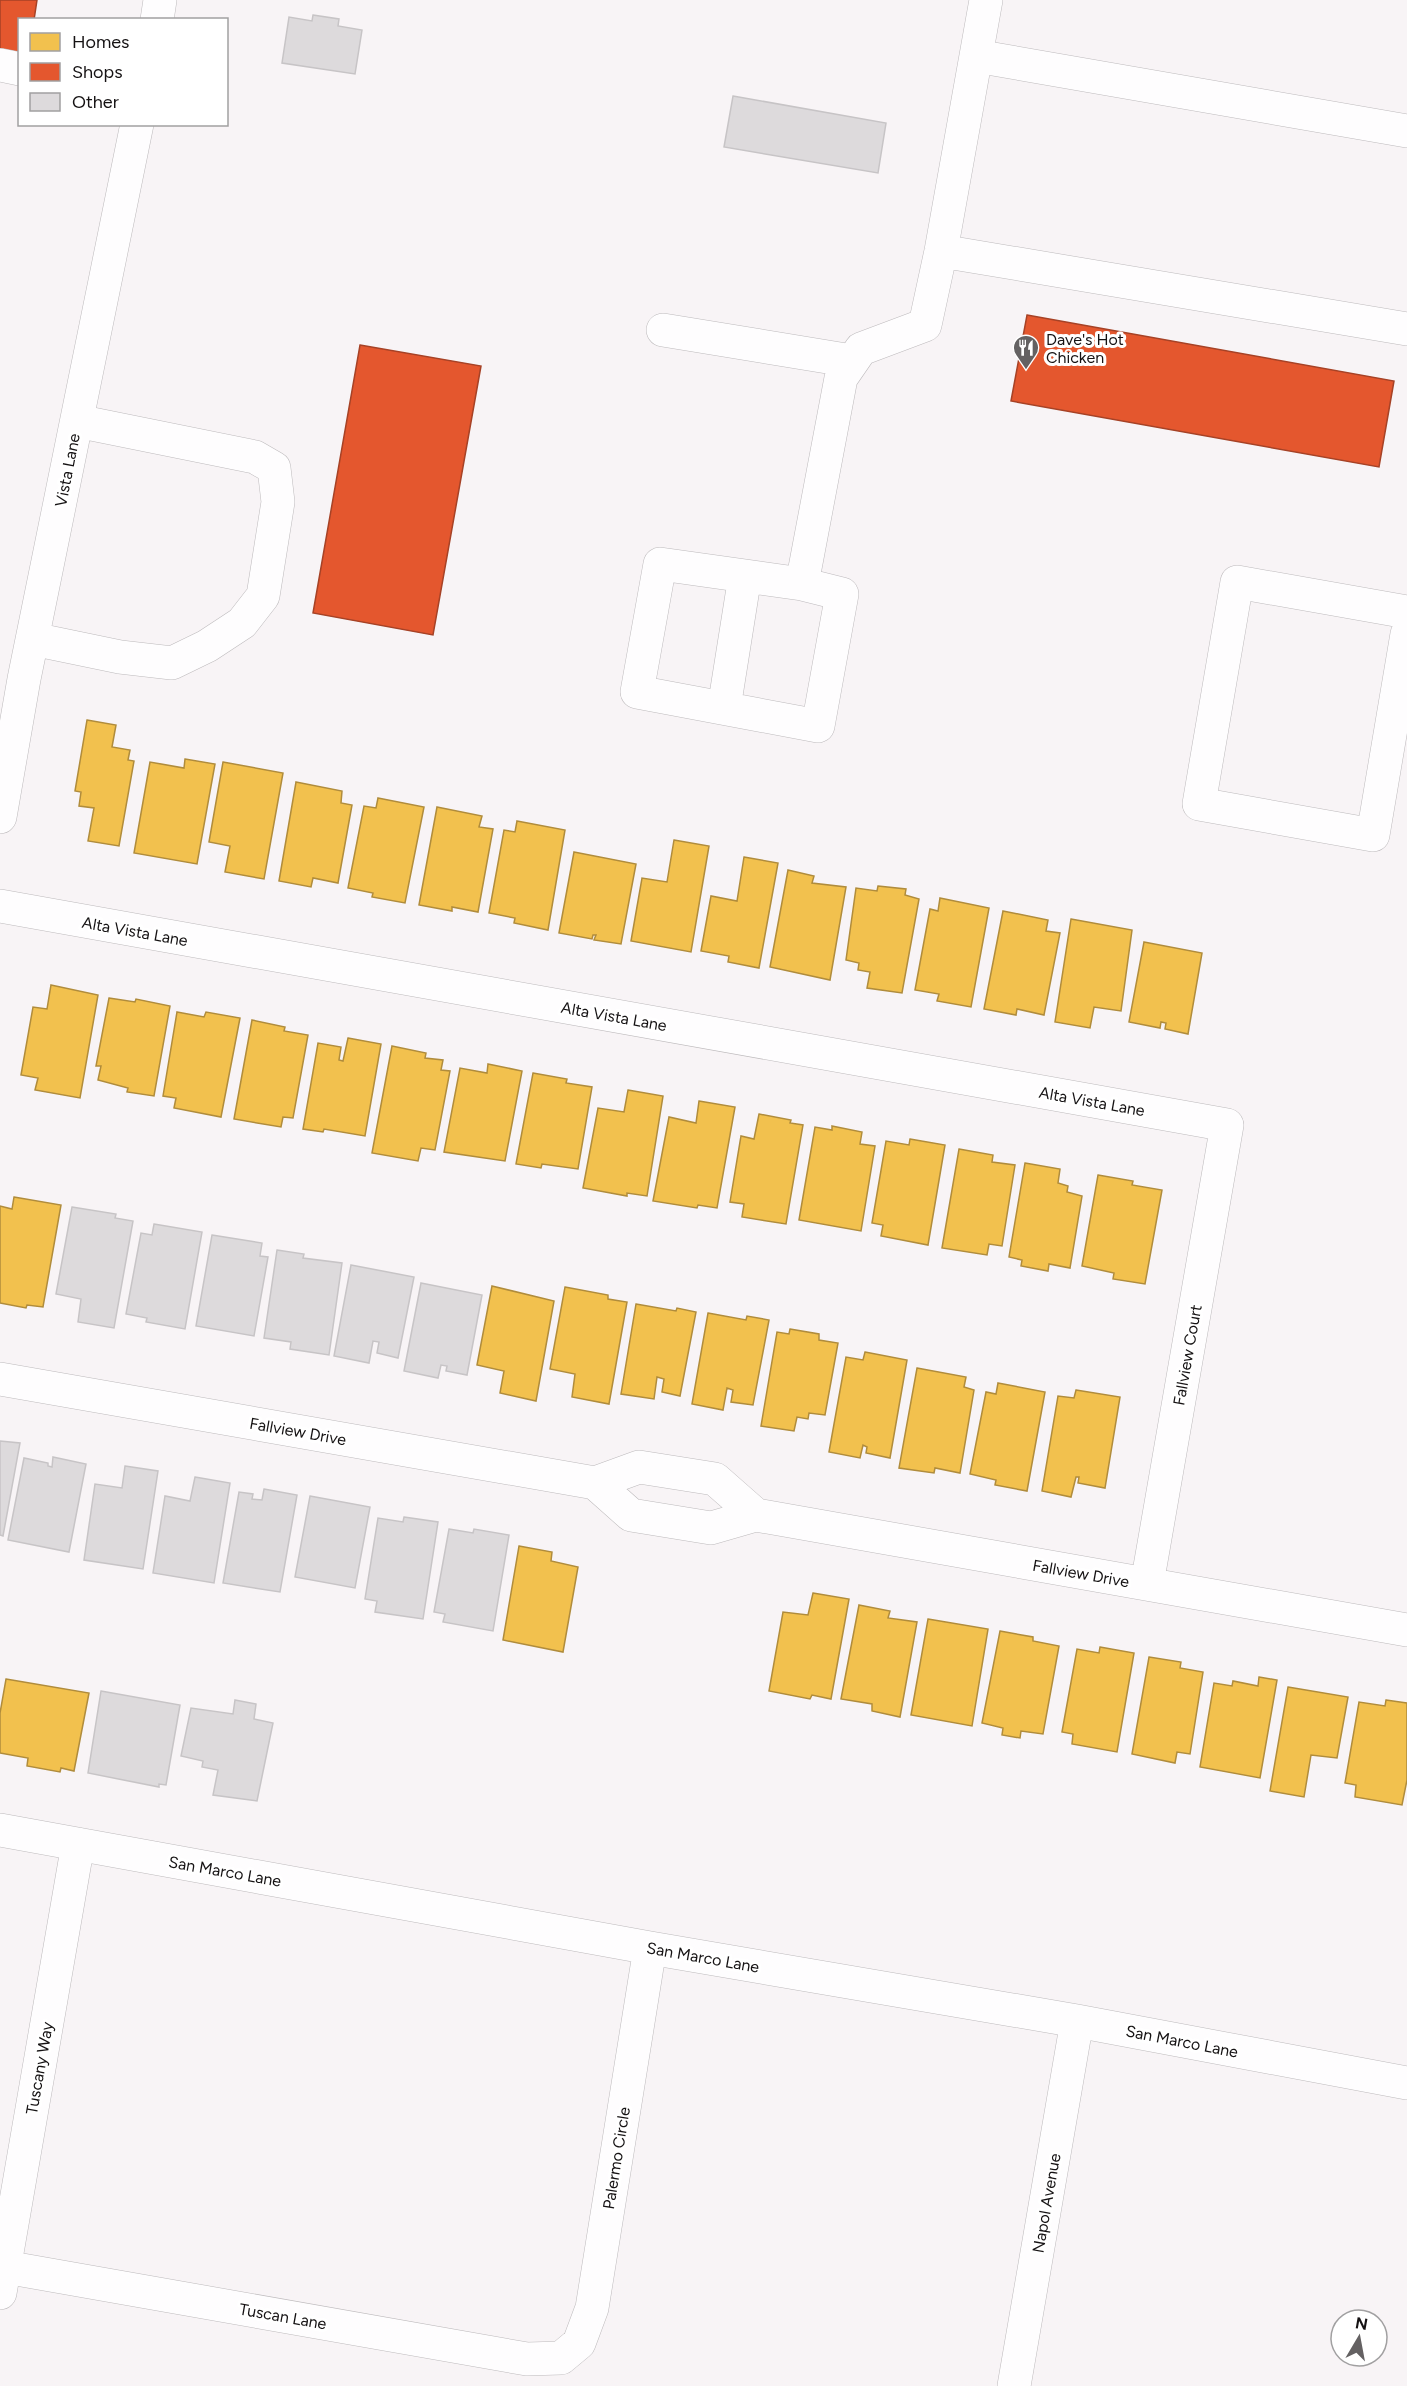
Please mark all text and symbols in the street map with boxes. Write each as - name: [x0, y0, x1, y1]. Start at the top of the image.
- legend: [18, 18, 228, 126]
- text: Homes: [72, 31, 130, 53]
- text: Shops: [72, 61, 123, 83]
- text: Other: [72, 91, 119, 113]
- place label: Dave's Hot Chicken: [1046, 330, 1124, 367]
- restaurant icon: Dave's Hot Chicken: [1011, 333, 1041, 371]
- street label: Vista Lane: [51, 431, 84, 508]
- street label: Alta Vista Lane: [81, 913, 190, 950]
- street label: Alta Vista Lane: [560, 998, 669, 1035]
- street label: Alta Vista Lane: [1038, 1083, 1147, 1120]
- street label: Fallview Court: [1169, 1303, 1206, 1407]
- street label: Fallview Drive: [248, 1414, 348, 1449]
- street label: Fallview Drive: [1031, 1556, 1131, 1591]
- street label: San Marco Lane: [167, 1852, 283, 1891]
- street label: San Marco Lane: [645, 1938, 761, 1977]
- street label: Tuscany Way: [22, 2020, 57, 2116]
- street label: San Marco Lane: [1124, 2021, 1240, 2062]
- street label: Palermo Circle: [599, 2105, 634, 2211]
- street label: Napol Avenue: [1028, 2152, 1065, 2254]
- street label: Tuscan Lane: [238, 2299, 328, 2334]
- north arrow: [1329, 2308, 1389, 2368]
- text: N: [1354, 2313, 1369, 2334]

